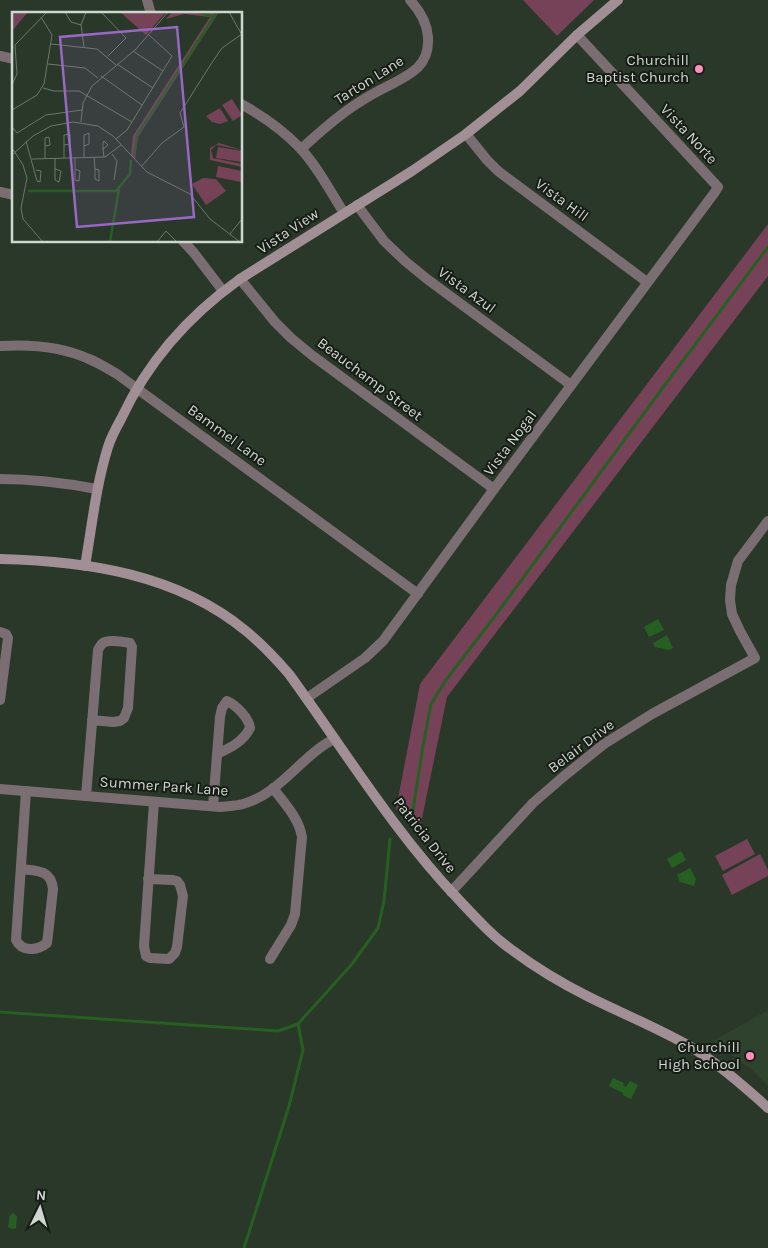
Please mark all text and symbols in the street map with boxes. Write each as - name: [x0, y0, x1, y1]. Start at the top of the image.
- inset map: [12, 12, 242, 242]
- place label: Churchill Baptist Church: [586, 51, 689, 86]
- street label: Tarton Lane: [331, 52, 407, 108]
- marker: Churchill Baptist Church: [693, 63, 705, 75]
- street label: Vista Norte: [657, 100, 721, 168]
- street label: Vista Hill: [532, 175, 592, 225]
- street label: Vista View: [254, 204, 322, 258]
- street label: Vista Azul: [434, 263, 500, 317]
- street label: Beauchamp Street: [314, 334, 426, 425]
- street label: Bammel Lane: [184, 400, 270, 470]
- street label: Vista Nogal: [479, 407, 541, 479]
- street label: Belair Drive: [544, 715, 618, 777]
- street label: Summer Park Lane: [99, 773, 229, 799]
- street label: Patricia Drive: [390, 794, 460, 876]
- place label: Churchill High School: [658, 1038, 740, 1073]
- marker: Churchill High School: [744, 1050, 756, 1062]
- north arrow: [15, 1183, 65, 1233]
- text: N: [35, 1187, 47, 1204]

